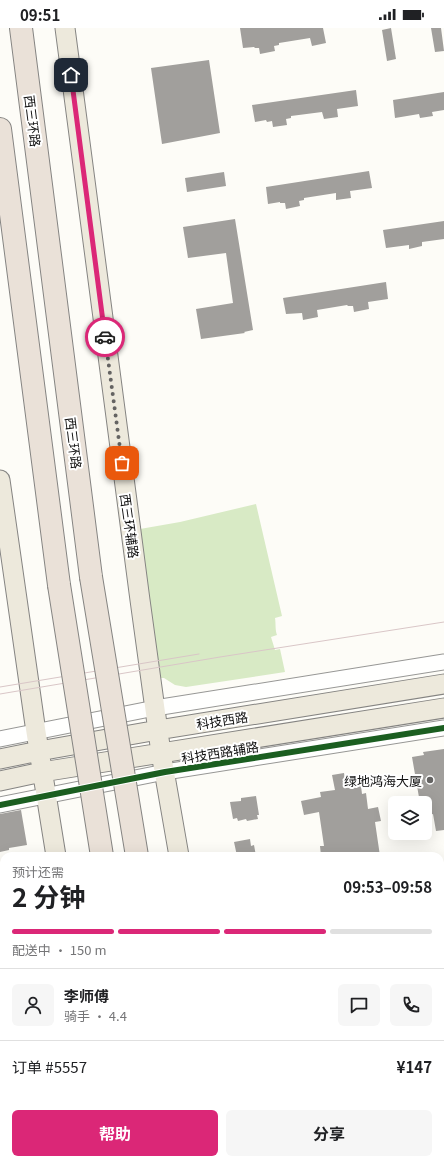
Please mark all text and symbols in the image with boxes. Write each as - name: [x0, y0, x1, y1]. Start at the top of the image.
- text: 09:51: [20, 4, 60, 25]
- pin: [54, 58, 88, 92]
- icon: home: [60, 64, 82, 86]
- street label: 西三环路: [20, 94, 46, 148]
- courier: [85, 317, 125, 357]
- icon: car: [94, 326, 116, 348]
- street label: 西三环路: [61, 416, 87, 470]
- pin: [105, 446, 139, 480]
- icon: bag: [111, 452, 133, 474]
- street label: 西三环辅路: [116, 492, 144, 560]
- street label: 科技西路: [195, 707, 249, 733]
- street label: 科技西路辅路: [180, 737, 260, 767]
- place label: 绿地鸿海大厦: [344, 771, 422, 790]
- marker: 绿地鸿海大厦: [425, 775, 435, 785]
- map controls: [388, 796, 432, 840]
- button: layers: [388, 796, 432, 840]
- text: 预计还需: [12, 862, 64, 881]
- text: 09:53–09:58: [343, 876, 432, 897]
- text: 2 分钟: [12, 877, 85, 914]
- text: 配送中 · 150 m: [12, 940, 106, 959]
- button: person: [12, 984, 54, 1026]
- button: chat: [338, 984, 380, 1026]
- button: phone: [390, 984, 432, 1026]
- text: 李师傅: [64, 985, 109, 1006]
- text: 骑手 · 4.4: [64, 1006, 127, 1025]
- text: 订单 #5557: [12, 1056, 87, 1077]
- text: ¥147: [397, 1056, 432, 1077]
- button: 帮助: [12, 1110, 218, 1156]
- button: 分享: [226, 1110, 432, 1156]

